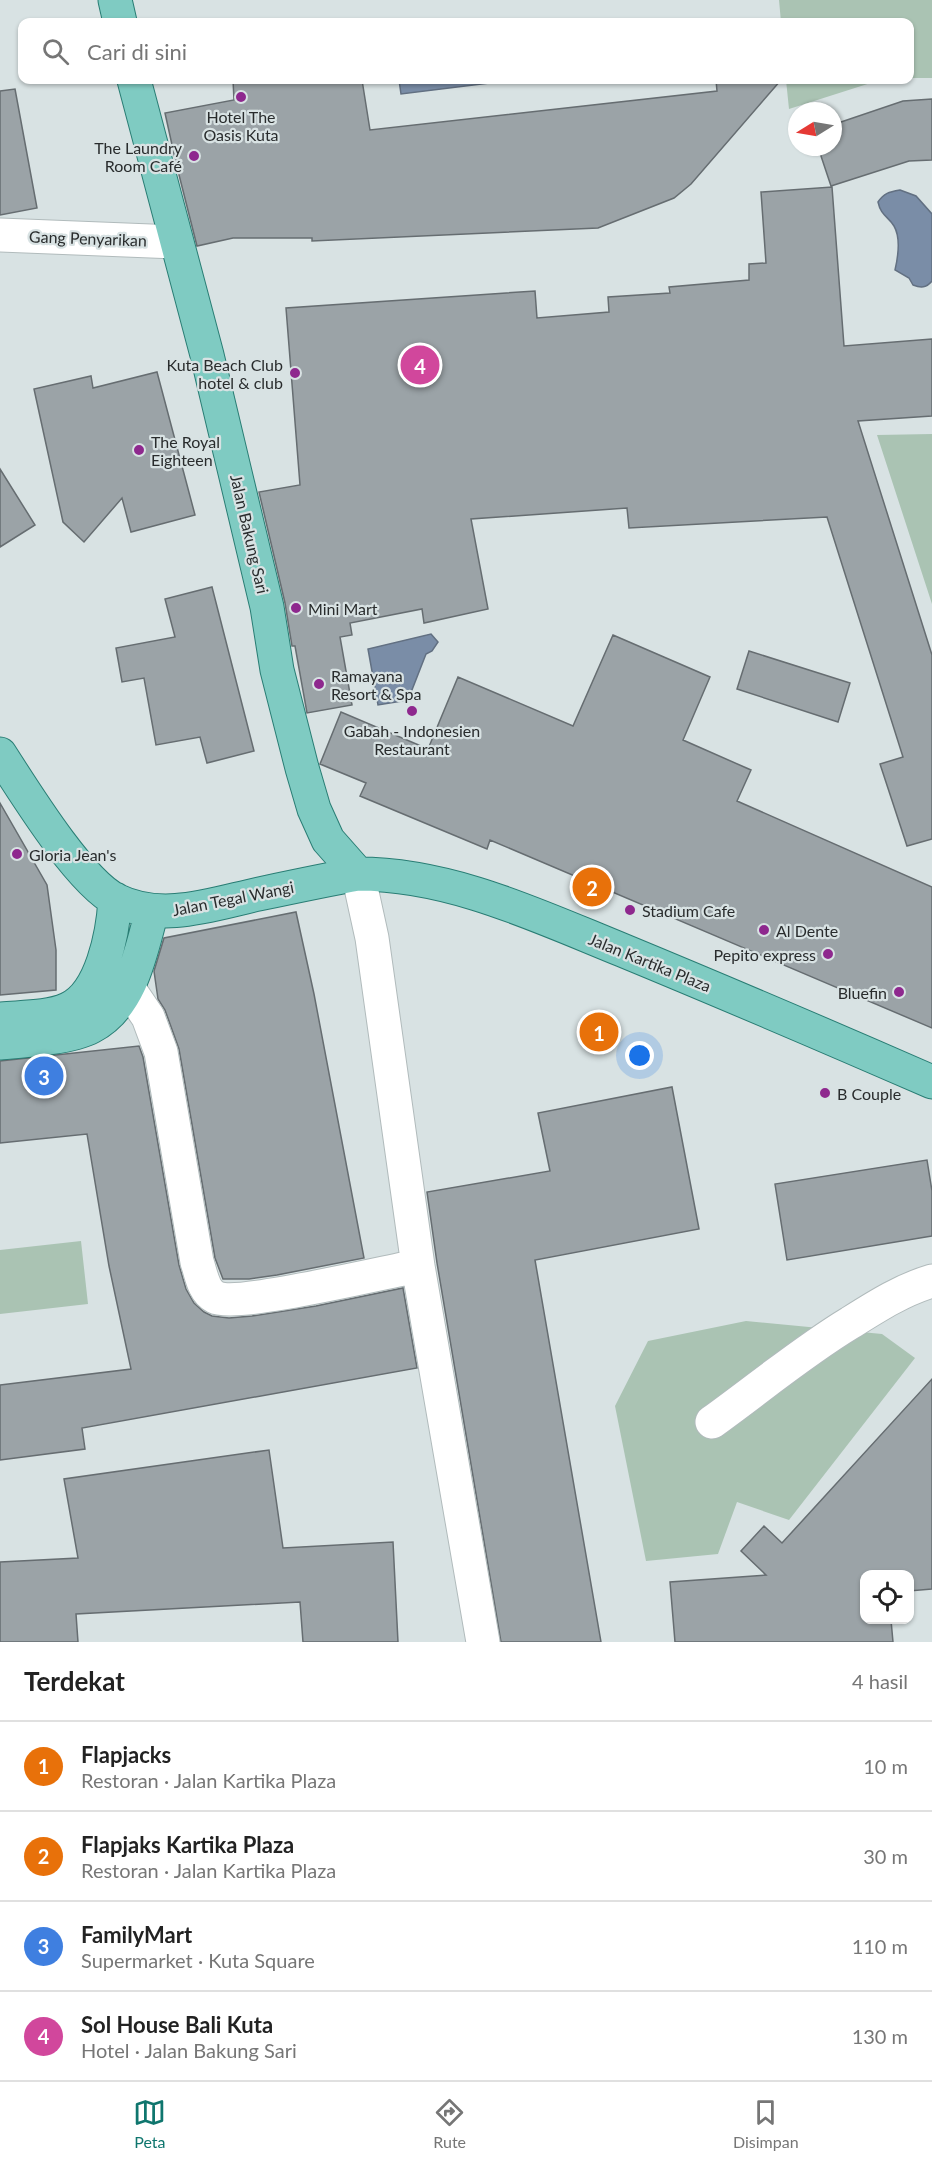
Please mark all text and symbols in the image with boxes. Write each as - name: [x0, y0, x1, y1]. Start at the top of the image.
- search box: [18, 18, 914, 84]
- icon: search: [39, 35, 72, 68]
- text: Cari di sini: [87, 38, 187, 65]
- marker: Hotel The Oasis Kuta: [234, 90, 248, 104]
- north arrow: [788, 102, 842, 156]
- place label: Hotel The Oasis Kuta: [203, 107, 279, 144]
- place label: The Laundry Room Café: [94, 138, 183, 175]
- marker: The Laundry Room Café: [187, 149, 201, 163]
- street label: Gang Penyarikan: [29, 226, 147, 250]
- pin: 4: [400, 342, 440, 388]
- place label: Kuta Beach Club hotel & club: [166, 355, 283, 392]
- marker: Kuta Beach Club hotel & club: [288, 366, 302, 380]
- place label: The Royal Eighteen: [151, 432, 220, 469]
- marker: The Royal Eighteen: [132, 443, 146, 457]
- street label: Jalan Bakung Sari: [227, 472, 273, 596]
- place label: Mini Mart: [308, 599, 378, 618]
- marker: Mini Mart: [289, 601, 303, 615]
- place label: Ramayana Resort & Spa: [331, 666, 422, 703]
- marker: Ramayana Resort & Spa: [312, 677, 326, 691]
- marker: Gabah - Indonesien Restaurant: [405, 704, 419, 718]
- place label: Gabah - Indonesien Restaurant: [344, 721, 480, 758]
- place label: Gloria Jean's: [29, 845, 116, 864]
- marker: Gloria Jean's: [10, 847, 24, 861]
- pin: 2: [572, 864, 612, 910]
- street label: Jalan Tegal Wangi: [171, 877, 295, 919]
- place label: Stadium Cafe: [642, 901, 735, 920]
- marker: Stadium Cafe: [623, 903, 637, 917]
- place label: Al Dente: [776, 921, 838, 940]
- marker: Al Dente: [757, 923, 771, 937]
- street label: Jalan Kartika Plaza: [586, 929, 714, 995]
- place label: Pepito express: [714, 945, 816, 964]
- marker: Pepito express: [821, 947, 835, 961]
- place label: Bluefin: [838, 983, 887, 1002]
- marker: Bluefin: [892, 985, 906, 999]
- pin: 1: [580, 1010, 618, 1054]
- your location: [625, 1041, 654, 1070]
- pin: 3: [24, 1054, 63, 1098]
- place label: B Couple: [837, 1084, 901, 1103]
- marker: B Couple: [818, 1086, 832, 1100]
- map controls: [860, 1570, 914, 1624]
- button: locate: [860, 1570, 914, 1624]
- text: Terdekat: [24, 1665, 125, 1697]
- text: 4 hasil: [852, 1669, 908, 1693]
- text: Flapjacks: [81, 1741, 171, 1768]
- text: 1: [38, 1754, 49, 1778]
- text: 10 m: [863, 1754, 908, 1778]
- text: Restoran · Jalan Kartika Plaza: [81, 1768, 336, 1792]
- text: Flapjaks Kartika Plaza: [81, 1831, 294, 1858]
- text: 2: [38, 1844, 49, 1868]
- text: 30 m: [863, 1844, 908, 1868]
- text: Restoran · Jalan Kartika Plaza: [81, 1858, 336, 1882]
- text: FamilyMart: [81, 1921, 192, 1948]
- text: 3: [38, 1934, 49, 1958]
- text: 110 m: [852, 1934, 908, 1958]
- text: Supermarket · Kuta Square: [81, 1948, 315, 1972]
- text: Sol House Bali Kuta: [81, 2011, 273, 2038]
- text: 4: [38, 2024, 49, 2048]
- text: 130 m: [852, 2024, 908, 2048]
- text: Hotel · Jalan Bakung Sari: [81, 2038, 297, 2062]
- tab: Peta: [133, 2096, 166, 2151]
- tab: Rute: [433, 2096, 466, 2151]
- tab: Disimpan: [733, 2096, 799, 2151]

